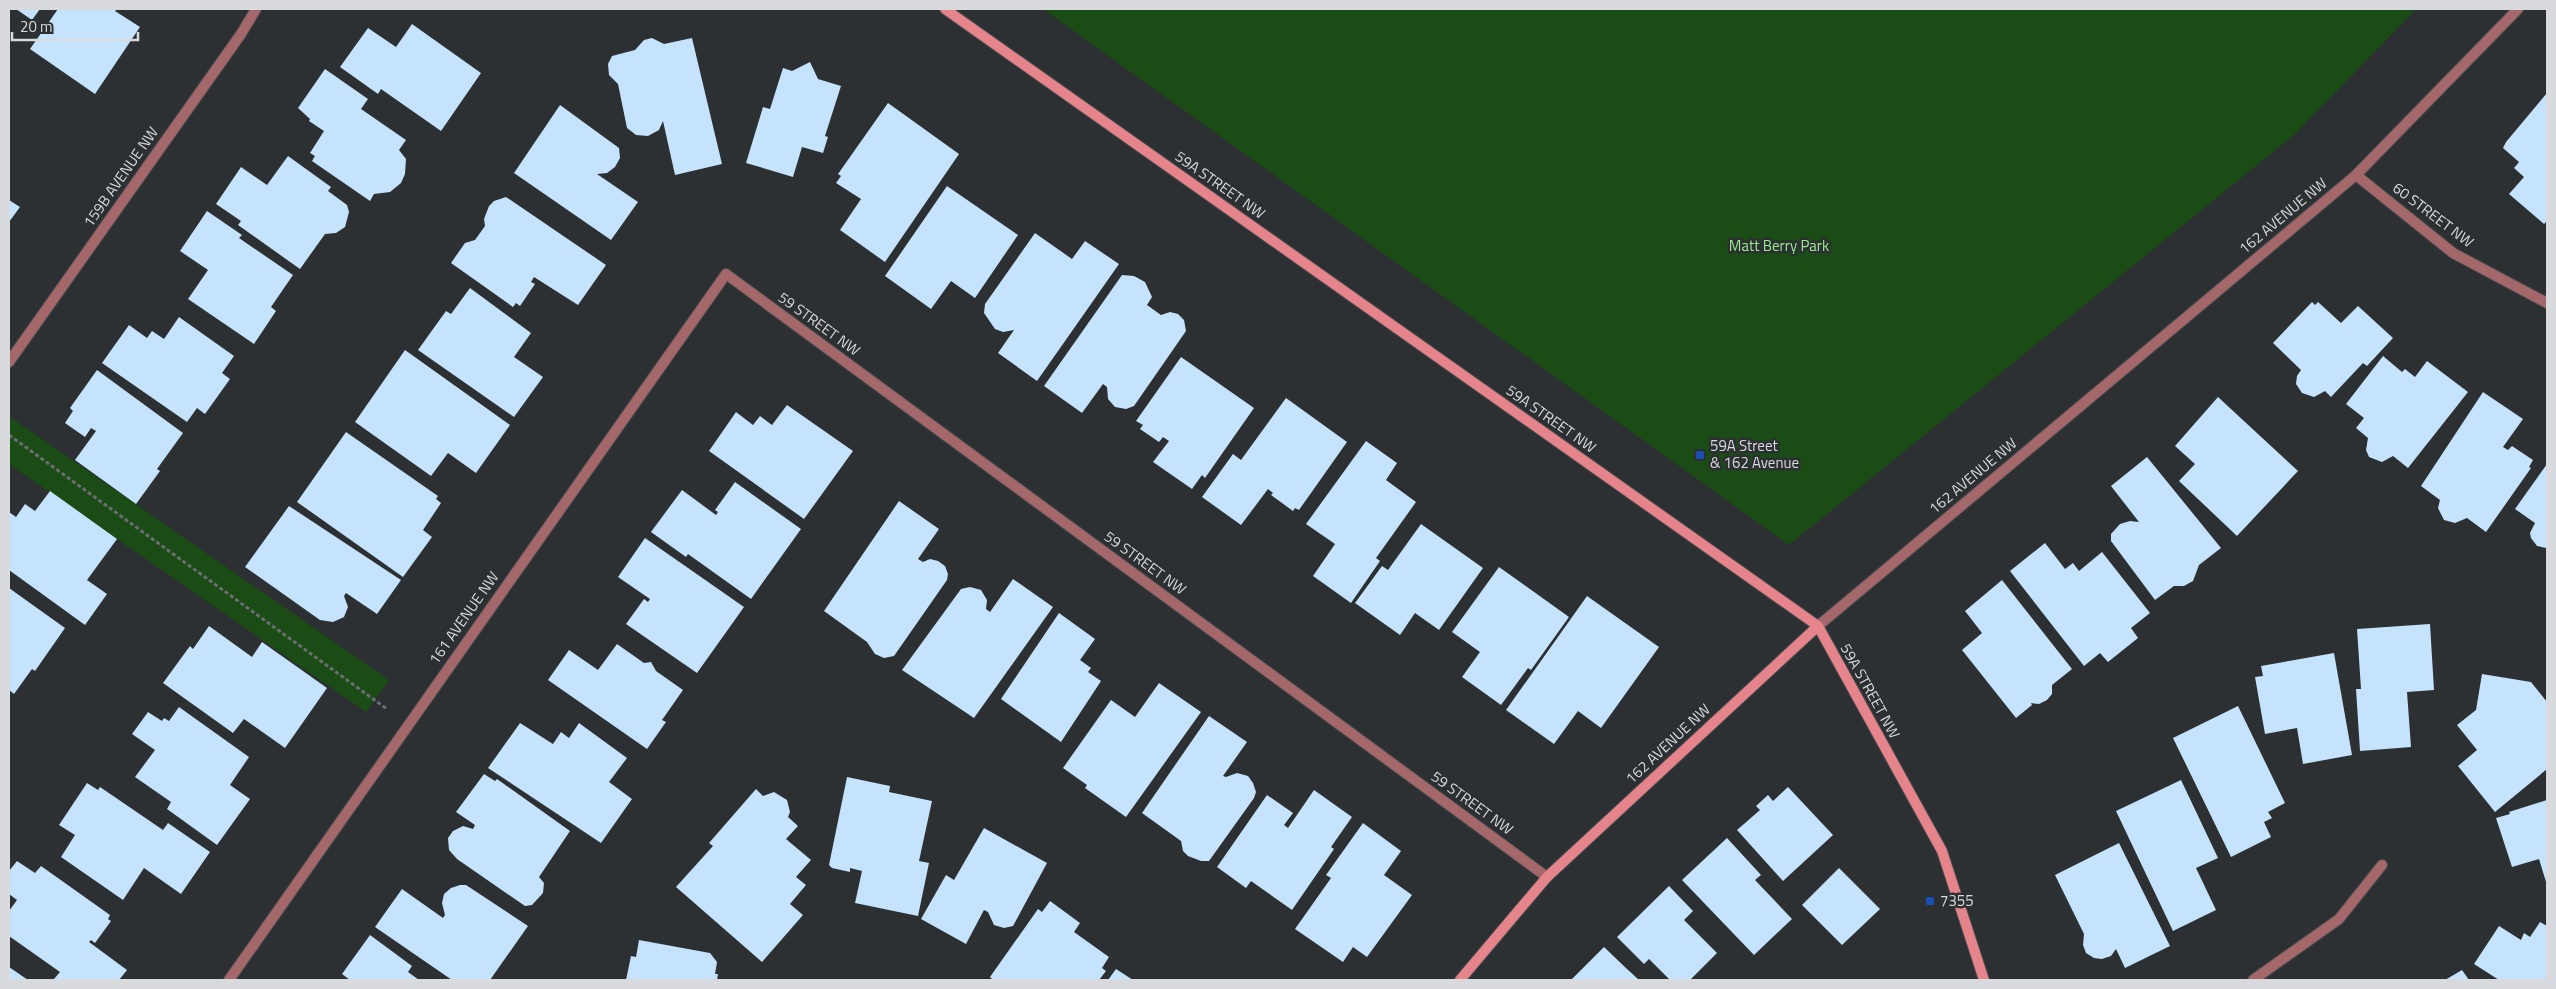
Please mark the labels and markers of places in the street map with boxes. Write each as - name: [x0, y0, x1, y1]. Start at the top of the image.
- place label: 59A Street & 162 Avenue: [1710, 434, 1799, 474]
- marker: 59A Street & 162 Avenue: [1694, 449, 1706, 461]
- place label: 7355: [1940, 889, 1974, 912]
- marker: 7355: [1924, 895, 1936, 907]

